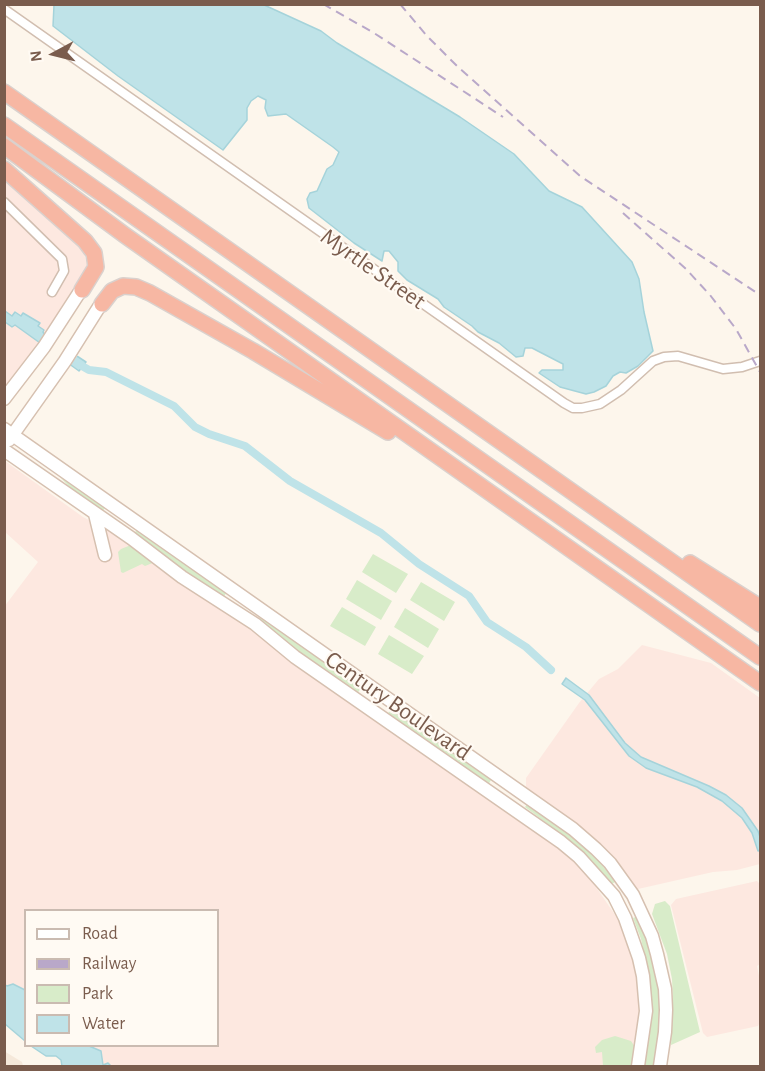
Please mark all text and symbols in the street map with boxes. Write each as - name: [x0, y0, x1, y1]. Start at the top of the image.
- north arrow: [24, 24, 84, 84]
- text: N: [28, 50, 45, 63]
- street label: Myrtle Street: [315, 222, 431, 316]
- street label: Century Boulevard: [319, 645, 477, 767]
- legend: [24, 909, 219, 1047]
- text: Road: [82, 925, 118, 943]
- text: Railway: [82, 955, 136, 973]
- text: Park: [82, 985, 113, 1003]
- text: Water: [82, 1015, 125, 1033]

